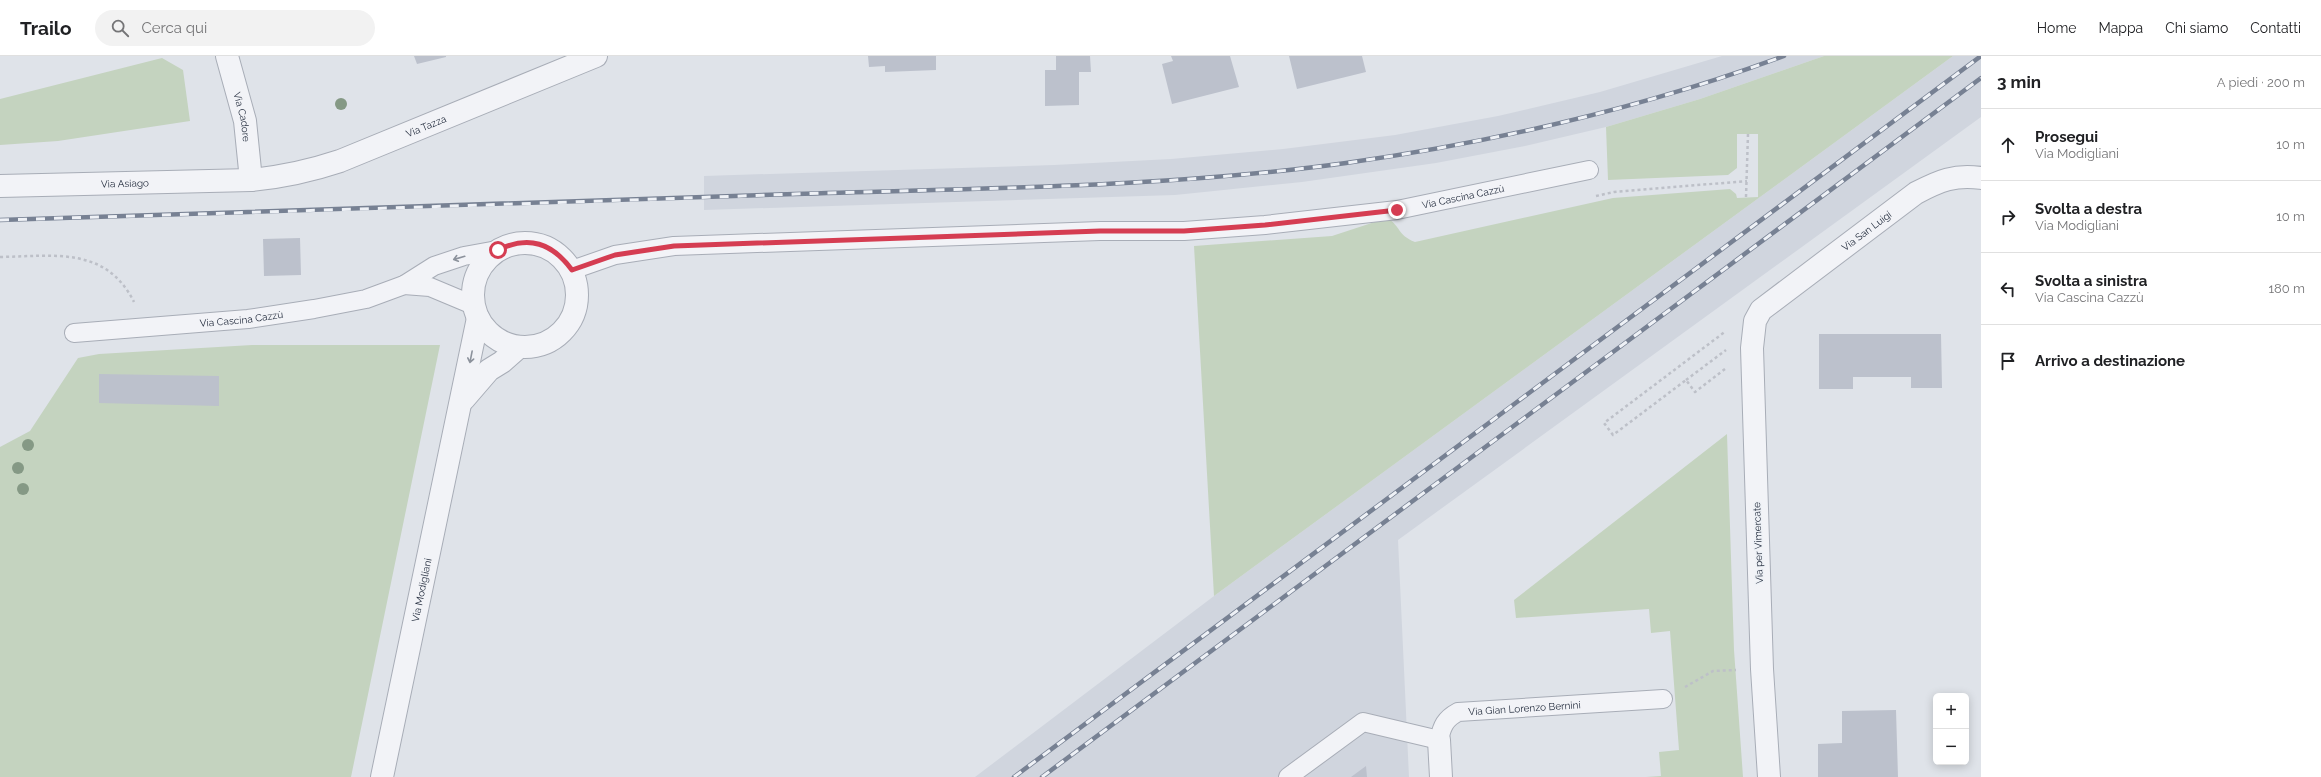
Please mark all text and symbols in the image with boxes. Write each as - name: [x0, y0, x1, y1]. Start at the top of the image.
- search box: [95, 10, 375, 46]
- text: Trailo: [20, 17, 71, 39]
- icon: search: [109, 17, 131, 39]
- text: Cerca qui: [141, 19, 207, 37]
- text: Home: [2037, 20, 2076, 36]
- text: Mappa: [2098, 20, 2143, 36]
- text: Chi siamo: [2165, 20, 2228, 36]
- text: Contatti: [2250, 20, 2301, 36]
- text: 3 min: [1997, 72, 2041, 92]
- text: A piedi · 200 m: [2217, 75, 2305, 90]
- street label: Via Cadore: [232, 91, 253, 143]
- street label: Via Tazza: [404, 113, 448, 139]
- text: Prosegui: [2035, 128, 2098, 146]
- icon: ahead: [1997, 134, 2019, 156]
- text: 10 m: [2276, 137, 2305, 152]
- text: Via Modigliani: [2035, 146, 2119, 161]
- street label: Via Asiago: [101, 177, 149, 189]
- street label: Via Cascina Cazzù: [1421, 182, 1505, 210]
- text: Svolta a destra: [2035, 200, 2142, 218]
- route end: [1388, 201, 1406, 219]
- icon: right: [1997, 206, 2019, 228]
- street label: Via San Luigi: [1839, 208, 1893, 253]
- text: 10 m: [2276, 209, 2305, 224]
- text: Via Modigliani: [2035, 218, 2119, 233]
- route start: [489, 241, 507, 259]
- one-way arrow: [453, 255, 466, 262]
- text: Svolta a sinistra: [2035, 272, 2147, 290]
- icon: left: [1997, 278, 2019, 300]
- text: 180 m: [2269, 281, 2305, 296]
- text: Via Cascina Cazzù: [2035, 290, 2144, 305]
- street label: Via Cascina Cazzù: [199, 308, 284, 328]
- one-way arrow: [467, 350, 475, 363]
- icon: arrive: [1997, 350, 2019, 372]
- text: Arrivo a destinazione: [2035, 352, 2185, 370]
- street label: Via per Vimercate: [1751, 502, 1765, 584]
- street label: Via Modigliani: [409, 557, 433, 623]
- map controls: [1933, 693, 1969, 765]
- button: +: [1933, 693, 1969, 729]
- street label: Via Gian Lorenzo Bernini: [1468, 699, 1581, 717]
- button: −: [1933, 729, 1969, 765]

